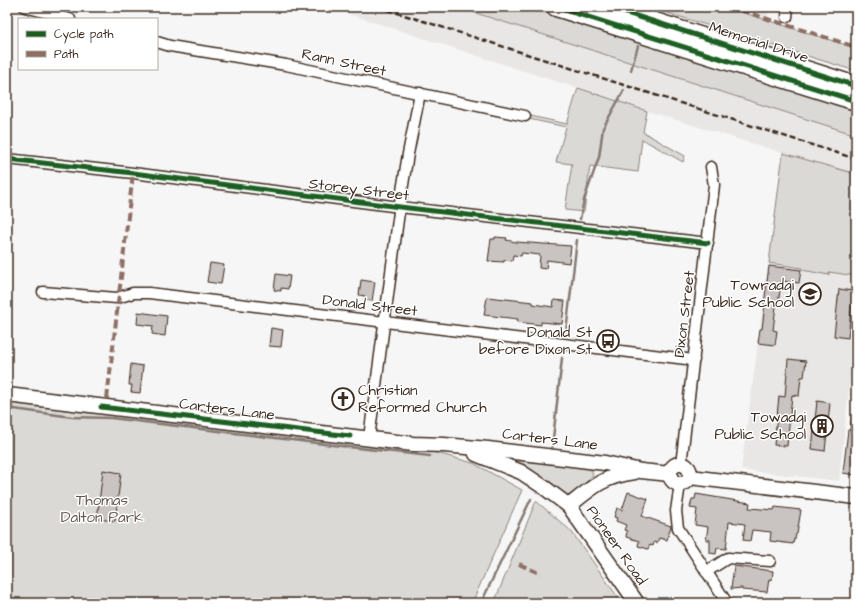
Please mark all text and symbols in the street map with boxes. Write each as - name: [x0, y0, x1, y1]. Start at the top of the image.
- street label: Memorial Drive: [706, 17, 811, 68]
- legend: [18, 18, 158, 70]
- text: Cycle path: [54, 26, 113, 44]
- street label: Rann Street: [300, 43, 388, 82]
- text: Path: [54, 46, 79, 63]
- street label: Storey Street: [307, 173, 410, 207]
- street label: Dixon Street: [669, 269, 700, 359]
- place label: Towradgi Public School: [702, 275, 795, 313]
- school or university icon: Towradgi Public School: [797, 281, 823, 307]
- street label: Donald Street: [321, 289, 419, 322]
- place label: Donald St before Dixon St: [479, 322, 592, 360]
- bus stop icon: Donald St before Dixon St: [595, 328, 621, 354]
- place label: Christian Reformed Church: [358, 380, 487, 418]
- church icon: Christian Reformed Church: [330, 386, 356, 412]
- street label: Carters Lane: [178, 393, 276, 426]
- place label: Towadgi Public School: [714, 407, 807, 445]
- building icon: Towadgi Public School: [809, 413, 835, 439]
- street label: Carters Lane: [501, 423, 599, 456]
- park label: Thomas Dalton Park: [61, 490, 143, 528]
- street label: Pioneer Road: [581, 501, 652, 590]

